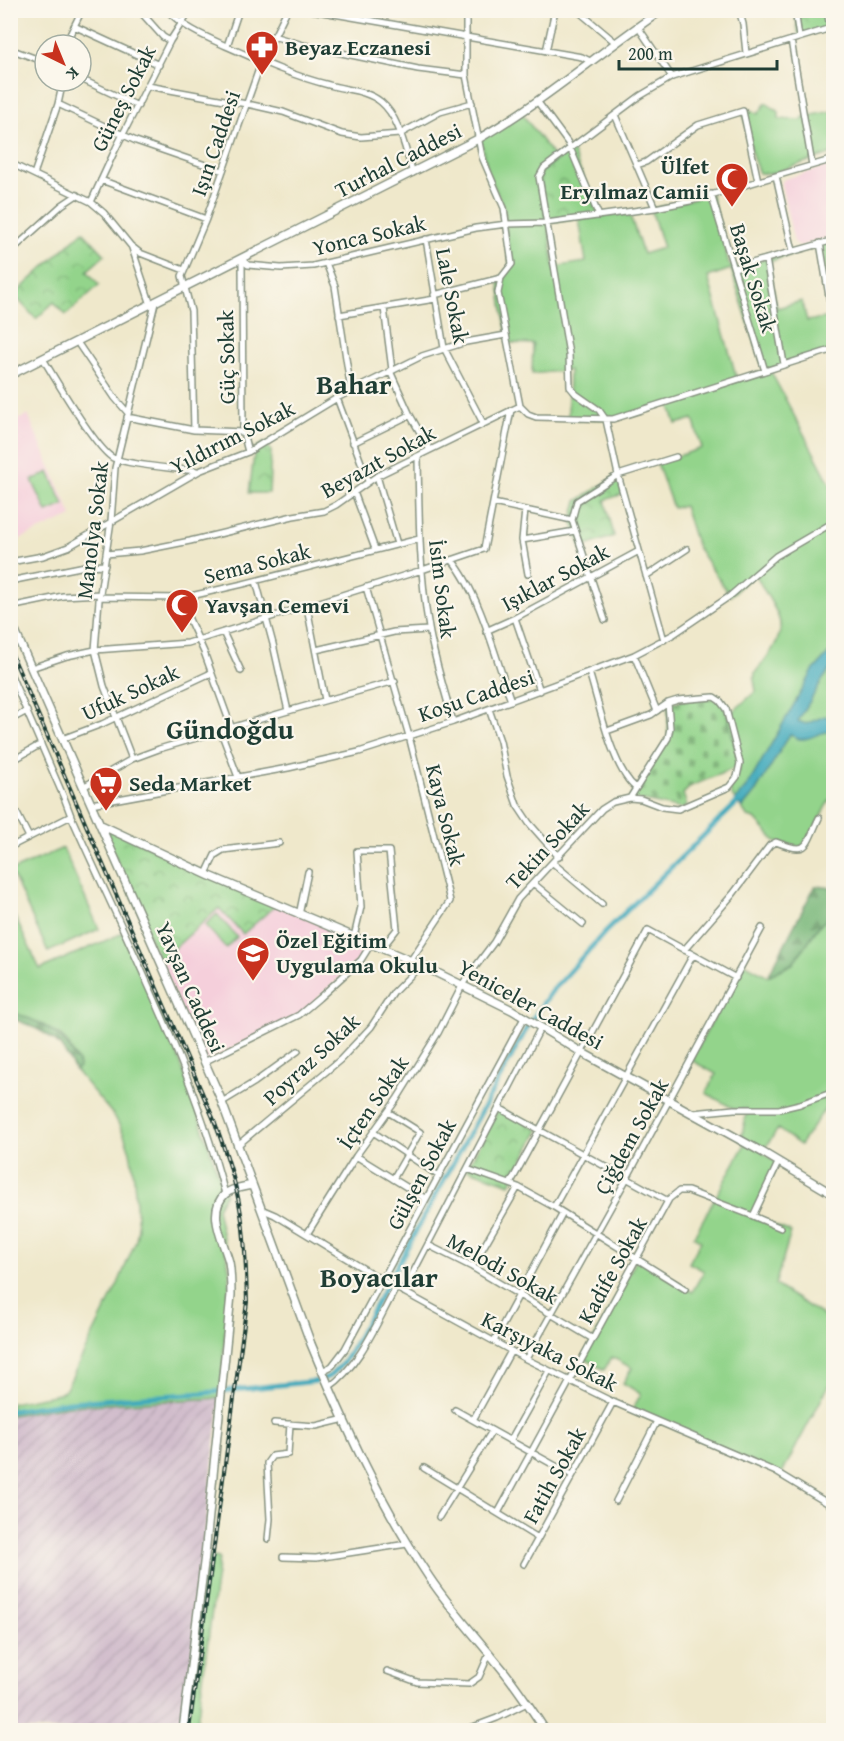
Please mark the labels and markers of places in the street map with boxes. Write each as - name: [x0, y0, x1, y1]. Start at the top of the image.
- pharmacy icon: Beyaz Eczanesi: [244, 29, 280, 76]
- place label: Beyaz Eczanesi: [285, 31, 431, 63]
- place label: Ülfet Eryılmaz Camii: [561, 150, 710, 207]
- mosque icon: Ülfet Eryılmaz Camii: [714, 161, 750, 208]
- mosque icon: Yavşan Cemevi: [164, 587, 200, 634]
- place label: Yavşan Cemevi: [205, 589, 349, 621]
- supermarket icon: Seda Market: [88, 765, 124, 812]
- place label: Seda Market: [129, 767, 252, 799]
- place label: Özel Eğitim Uygulama Okulu: [276, 924, 438, 981]
- school or university icon: Özel Eğitim Uygulama Okulu: [235, 935, 271, 982]

